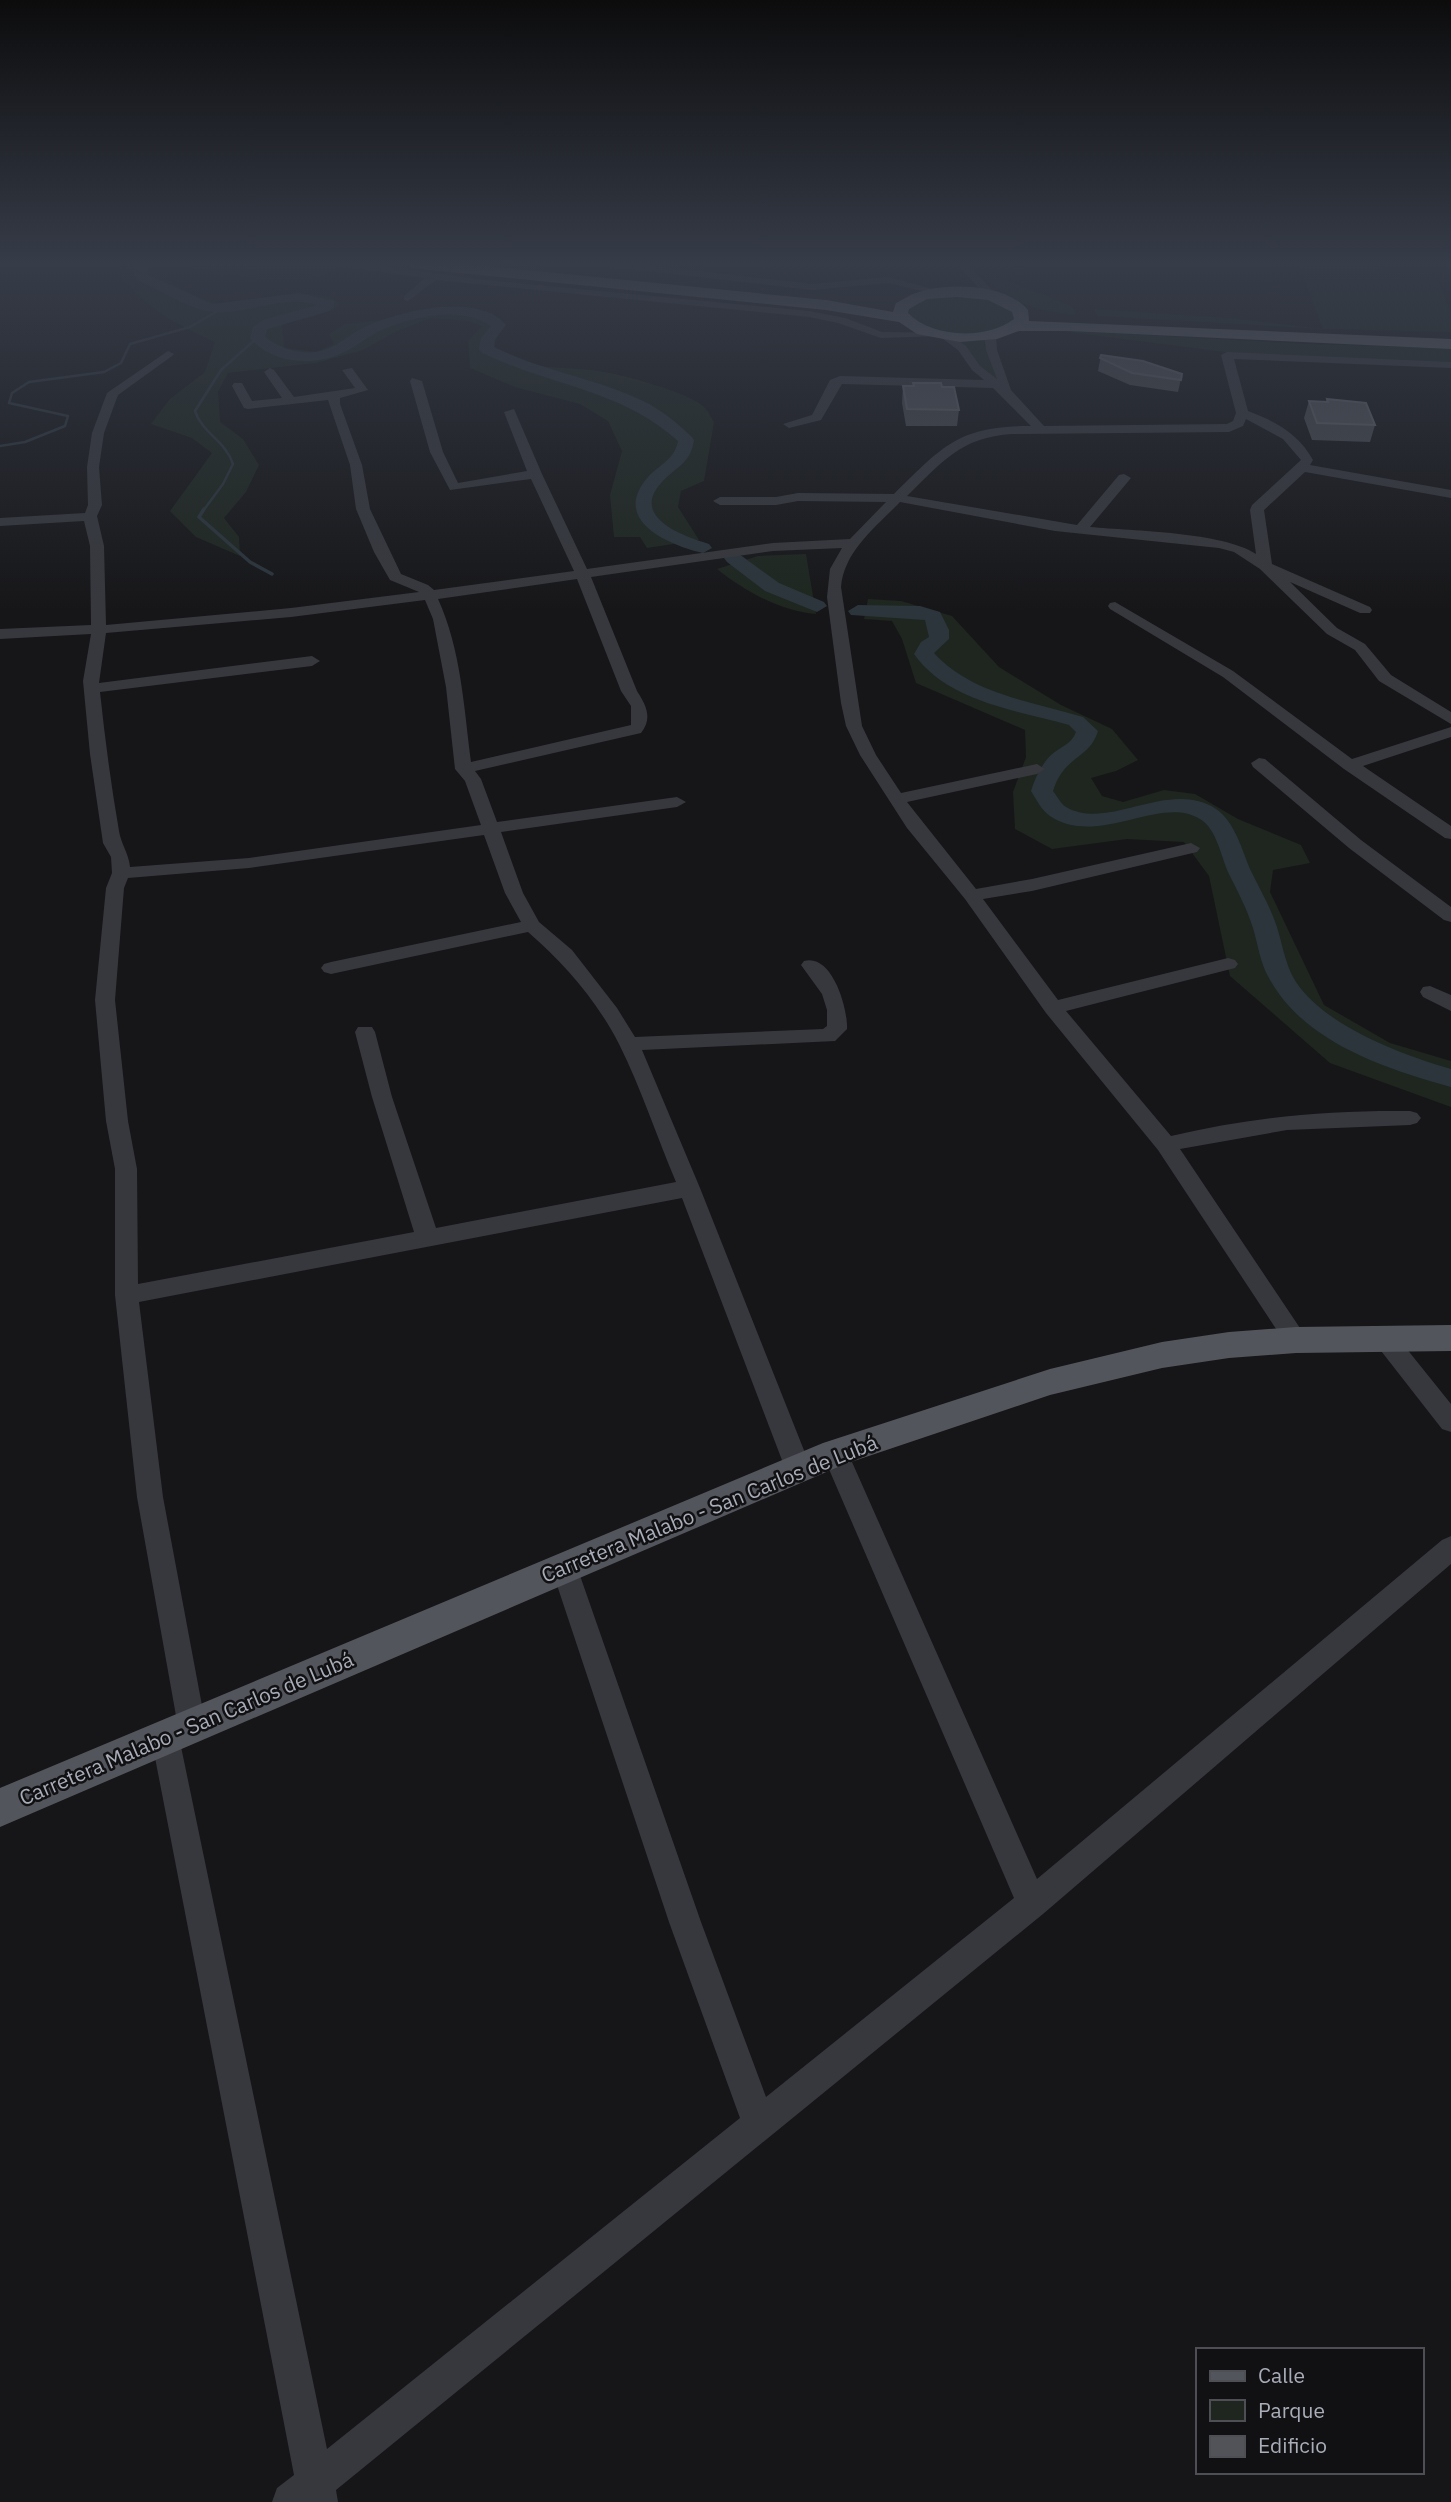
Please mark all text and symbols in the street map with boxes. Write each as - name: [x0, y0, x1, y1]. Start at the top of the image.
- street label: Carretera Malabo - San Carlos de Lubá: [537, 1428, 881, 1588]
- street label: Carretera Malabo - San Carlos de Lubá: [15, 1645, 357, 1811]
- legend: [1196, 2348, 1423, 2474]
- text: Calle: [1258, 2361, 1305, 2389]
- text: Parque: [1258, 2396, 1325, 2424]
- text: Edificio: [1258, 2431, 1327, 2459]

